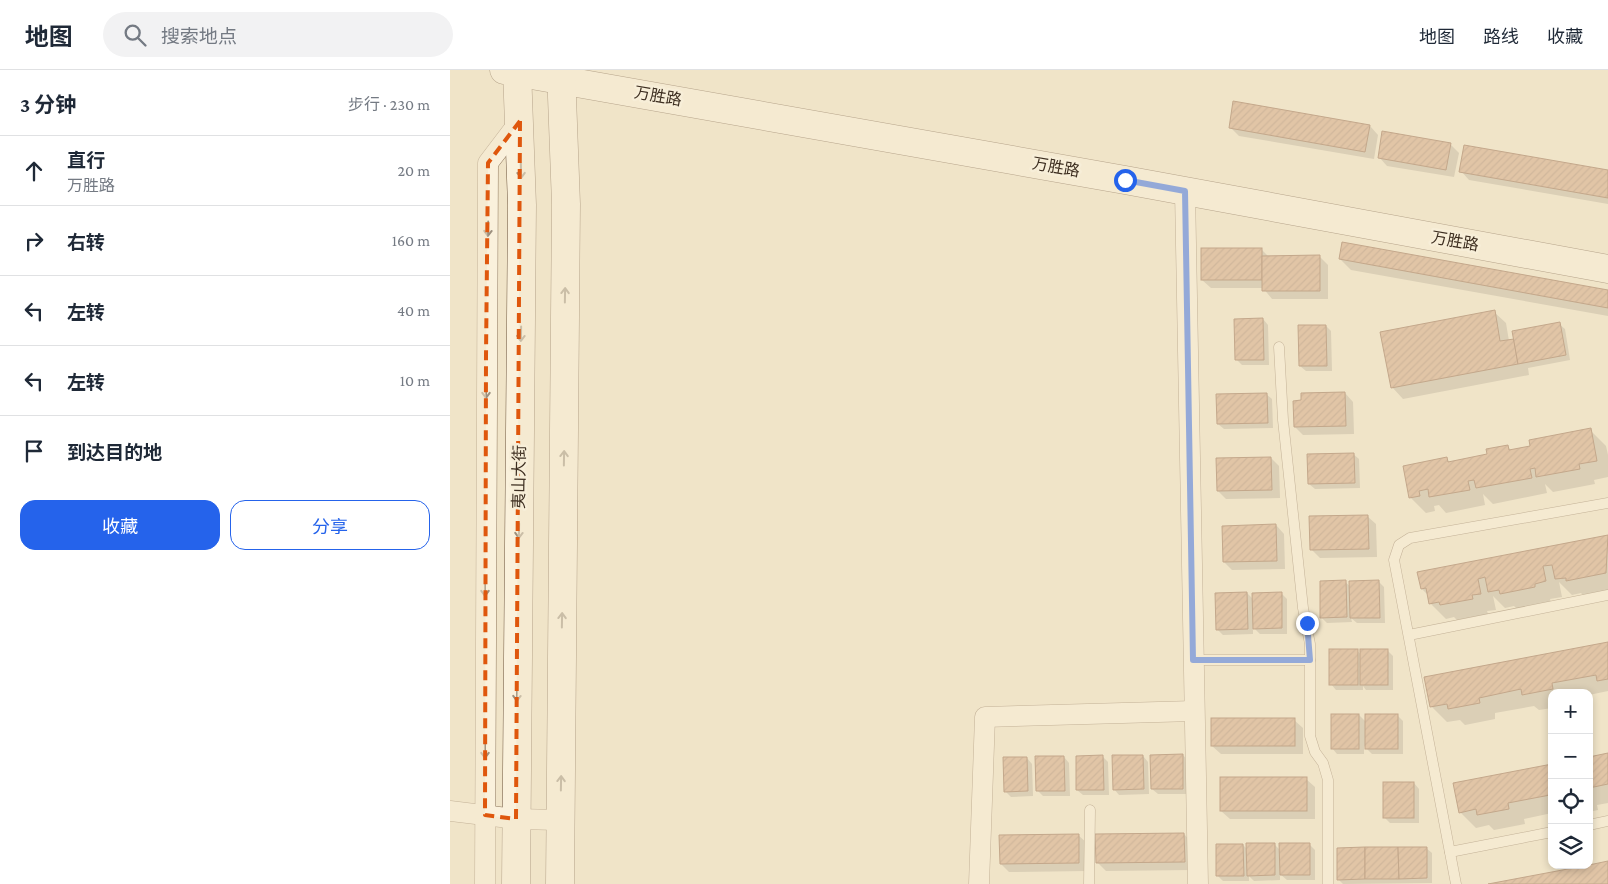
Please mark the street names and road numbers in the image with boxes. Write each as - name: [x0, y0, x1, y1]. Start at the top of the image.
- street label: 万胜路: [633, 83, 683, 109]
- street label: 万胜路: [1031, 154, 1081, 180]
- street label: 万胜路: [1430, 228, 1480, 254]
- street label: 夷山大街: [510, 445, 528, 509]

